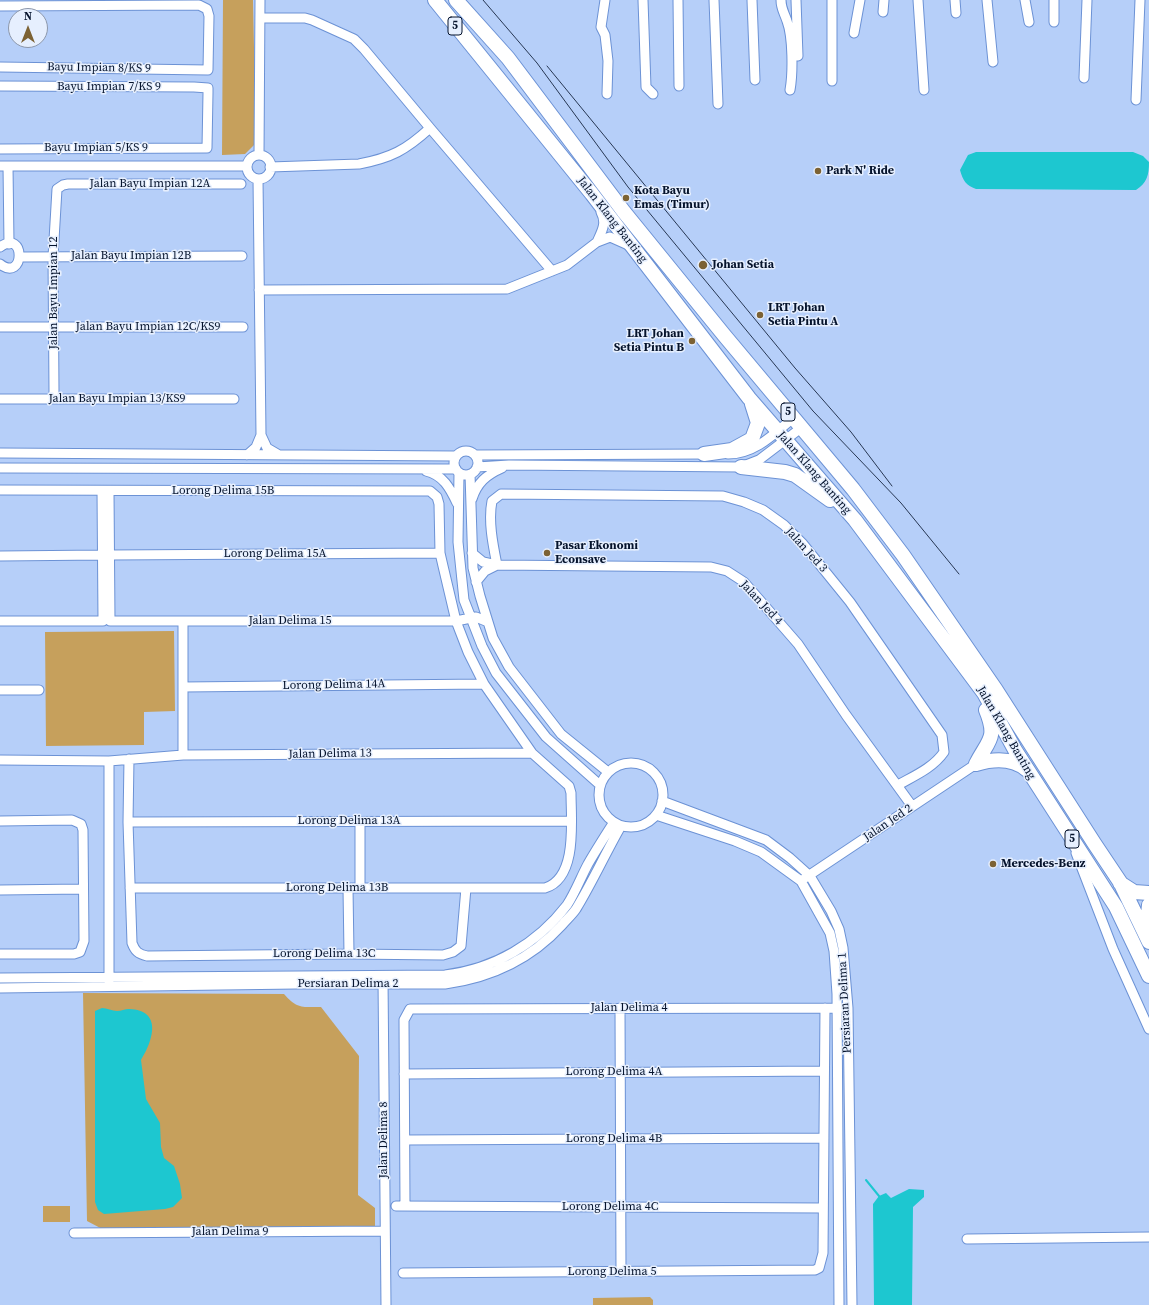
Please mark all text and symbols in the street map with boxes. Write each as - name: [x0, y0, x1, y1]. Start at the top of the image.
- north arrow: [8, 8, 48, 48]
- text: N: [24, 9, 32, 24]
- road number: 5: [448, 17, 462, 35]
- street label: Bayu Impian 8/KS 9: [47, 60, 151, 76]
- street label: Bayu Impian 7/KS 9: [57, 80, 161, 94]
- street label: Bayu Impian 5/KS 9: [44, 141, 148, 155]
- place label: Park N' Ride: [826, 164, 894, 178]
- marker: Park N' Ride: [813, 166, 823, 176]
- street label: Jalan Klang Banting: [574, 174, 650, 266]
- street label: Jalan Bayu Impian 12A: [89, 177, 211, 191]
- place label: Kota Bayu Emas (Timur): [634, 184, 710, 212]
- marker: Kota Bayu Emas (Timur): [621, 193, 631, 203]
- street label: Jalan Bayu Impian 12: [47, 236, 61, 350]
- street label: Jalan Bayu Impian 12B: [71, 249, 191, 263]
- place label: Johan Setia: [712, 258, 774, 272]
- marker: Johan Setia: [697, 259, 709, 271]
- place label: LRT Johan Setia Pintu A: [768, 301, 838, 329]
- marker: LRT Johan Setia Pintu A: [755, 310, 765, 320]
- street label: Jalan Bayu Impian 12C/KS9: [76, 320, 220, 334]
- place label: LRT Johan Setia Pintu B: [614, 327, 684, 355]
- marker: LRT Johan Setia Pintu B: [687, 336, 697, 346]
- street label: Jalan Bayu Impian 13/KS9: [48, 392, 186, 406]
- road number: 5: [781, 403, 795, 421]
- street label: Jalan Klang Banting: [774, 428, 854, 518]
- street label: Lorong Delima 15B: [172, 484, 274, 498]
- street label: Jalan Jed 3: [782, 524, 830, 576]
- place label: Pasar Ekonomi Econsave: [555, 539, 638, 567]
- street label: Lorong Delima 15A: [224, 547, 326, 561]
- marker: Pasar Ekonomi Econsave: [542, 548, 552, 558]
- street label: Jalan Jed 4: [737, 578, 785, 628]
- street label: Jalan Delima 15: [248, 614, 332, 628]
- street label: Lorong Delima 14A: [282, 677, 386, 693]
- street label: Jalan Klang Banting: [973, 684, 1039, 782]
- street label: Jalan Delima 13: [288, 746, 372, 762]
- street label: Jalan Jed 2: [861, 801, 915, 845]
- street label: Lorong Delima 13A: [298, 814, 400, 828]
- road number: 5: [1065, 830, 1079, 848]
- place label: Mercedes-Benz: [1001, 857, 1085, 871]
- marker: Mercedes-Benz: [988, 859, 998, 869]
- street label: Lorong Delima 13B: [286, 881, 388, 895]
- street label: Lorong Delima 13C: [273, 947, 375, 961]
- street label: Persiaran Delima 1: [835, 952, 855, 1054]
- street label: Persiaran Delima 2: [297, 977, 399, 991]
- street label: Jalan Delima 4: [590, 1001, 668, 1015]
- street label: Lorong Delima 4A: [566, 1065, 662, 1079]
- street label: Jalan Delima 8: [377, 1101, 391, 1179]
- street label: Lorong Delima 4B: [566, 1132, 662, 1146]
- street label: Lorong Delima 4C: [562, 1200, 658, 1214]
- street label: Jalan Delima 9: [191, 1225, 269, 1239]
- street label: Lorong Delima 5: [568, 1265, 656, 1279]

